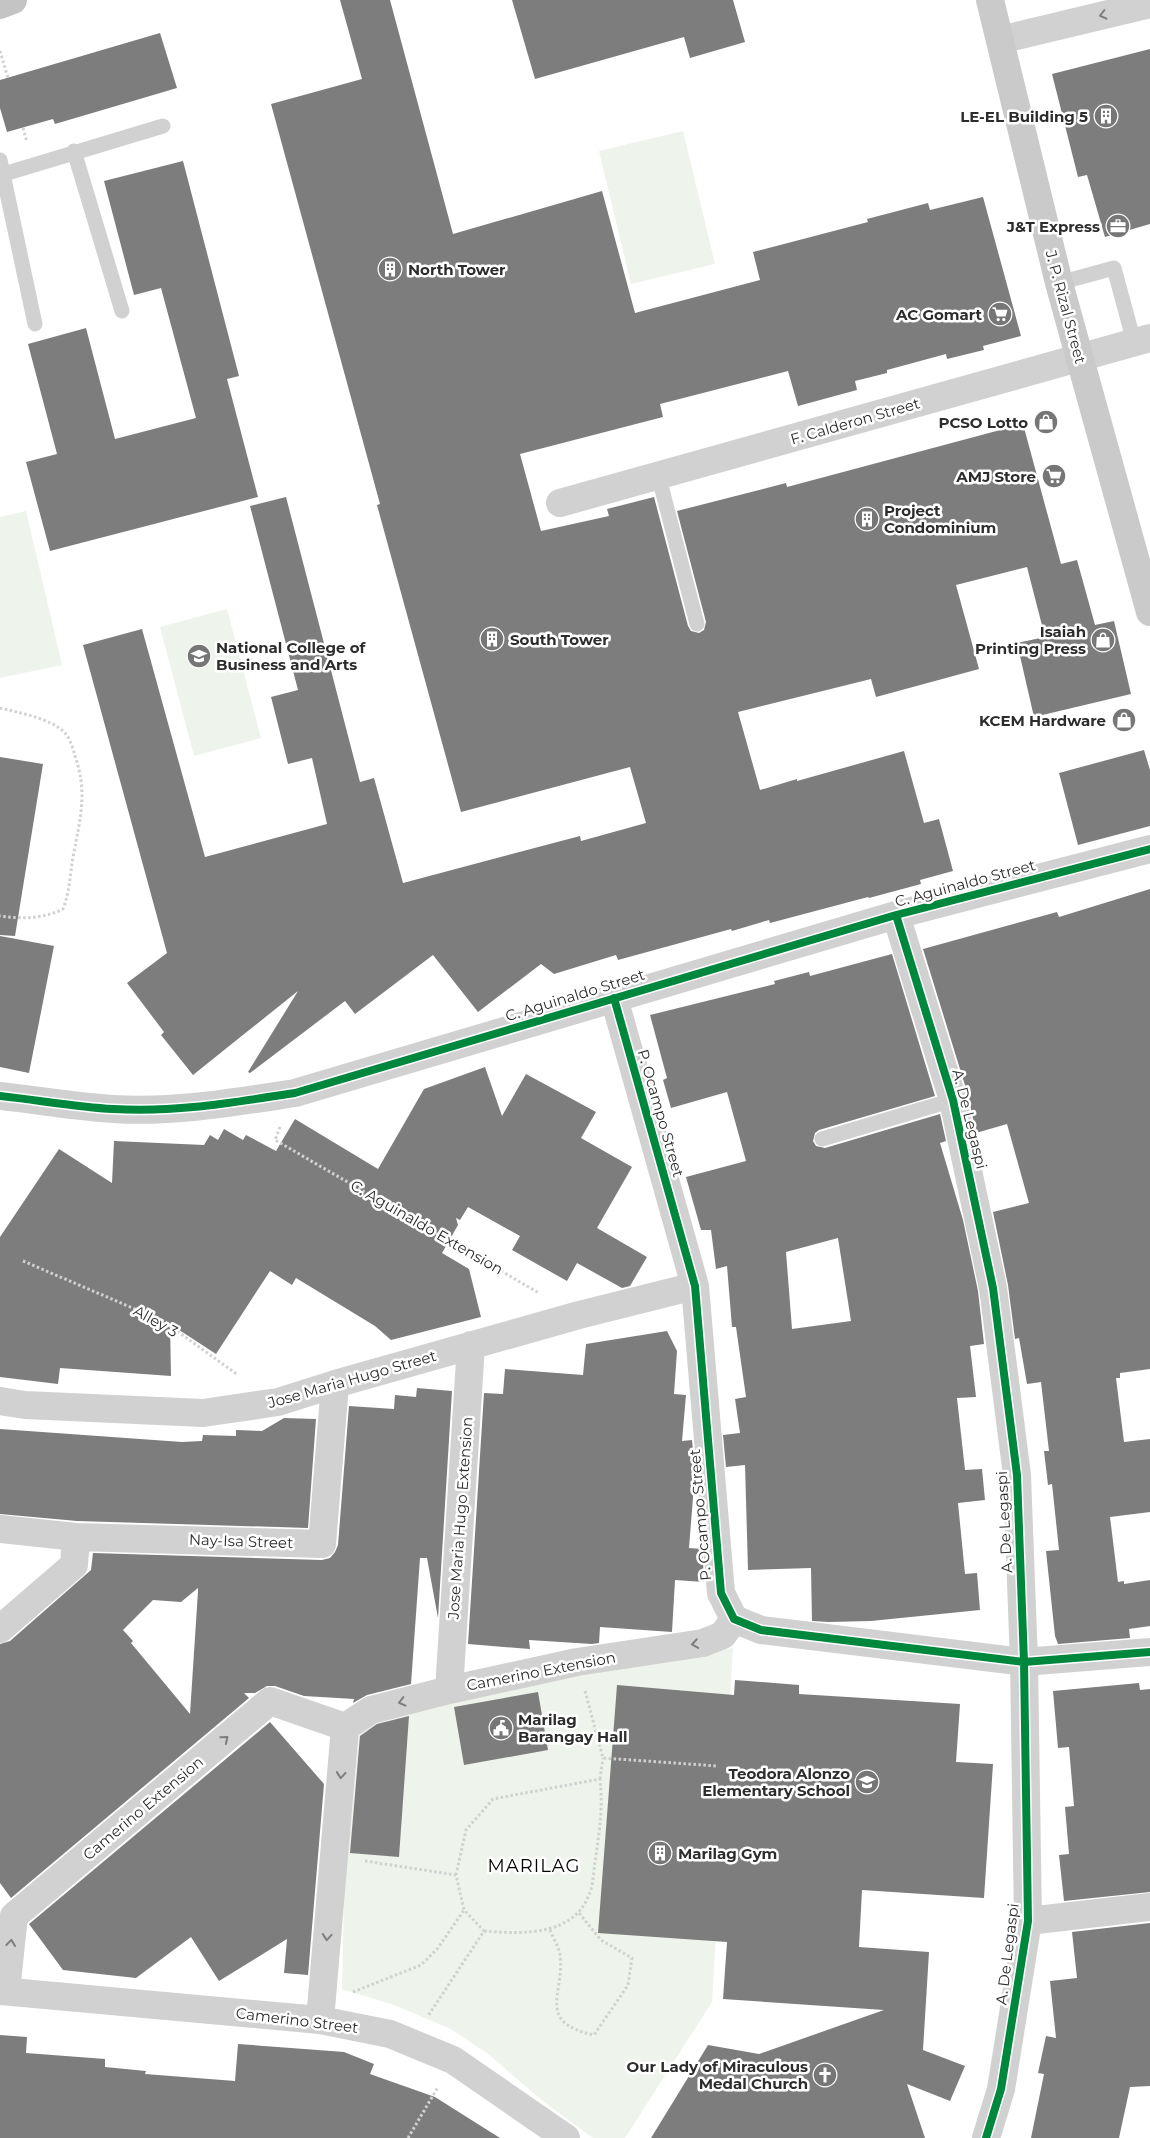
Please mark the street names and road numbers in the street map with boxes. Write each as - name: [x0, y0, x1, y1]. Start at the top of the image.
- street label: J. P. Rizal Street: [1041, 247, 1090, 366]
- street label: F. Calderon Street: [788, 393, 922, 449]
- street label: C. Aguinaldo Street: [893, 855, 1037, 911]
- street label: C. Aguinaldo Street: [503, 965, 647, 1025]
- street label: P. Ocampo Street: [634, 1047, 688, 1179]
- street label: A. De Legaspi: [948, 1067, 992, 1171]
- street label: C. Aguinaldo Extension: [347, 1175, 507, 1279]
- street label: Alley 3: [130, 1301, 182, 1341]
- street label: Jose Maria Hugo Street: [265, 1346, 438, 1412]
- street label: Jose Maria Hugo Extension: [443, 1416, 477, 1621]
- street label: P. Ocampo Street: [685, 1448, 715, 1582]
- street label: A. De Legaspi: [992, 1470, 1016, 1574]
- street label: Nay-Isa Street: [188, 1530, 294, 1552]
- street label: Camerino Extension: [465, 1647, 617, 1695]
- street label: Camerino Extension: [79, 1752, 207, 1864]
- street label: A. De Legaspi: [991, 1902, 1023, 2006]
- street label: Camerino Street: [235, 2003, 359, 2037]

